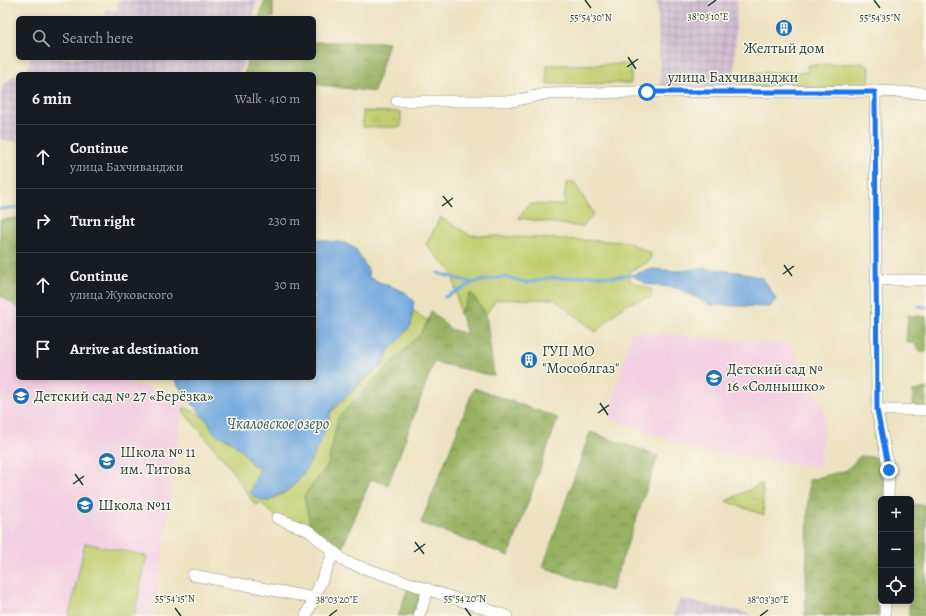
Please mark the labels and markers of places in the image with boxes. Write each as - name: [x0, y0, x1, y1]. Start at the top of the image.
- building icon: Желтый дом: [774, 18, 794, 38]
- place label: Желтый дом: [744, 38, 824, 58]
- place label: ГУП МО "Мособлгаз": [542, 341, 619, 378]
- building icon: ГУП МО "Мособлгаз": [519, 350, 539, 370]
- place label: Детский сад № 16 «Солнышко»: [727, 359, 826, 396]
- school or university icon: Детский сад № 16 «Солнышко»: [704, 368, 724, 388]
- school or university icon: Детский сад № 27 «Берёзка»: [11, 386, 31, 406]
- place label: Детский сад № 27 «Берёзка»: [34, 386, 214, 406]
- place label: Школа № 11 им. Титова: [120, 442, 196, 479]
- school or university icon: Школа № 11 им. Титова: [97, 451, 117, 471]
- school or university icon: Школа №11: [75, 495, 95, 515]
- place label: Школа №11: [98, 495, 171, 515]

